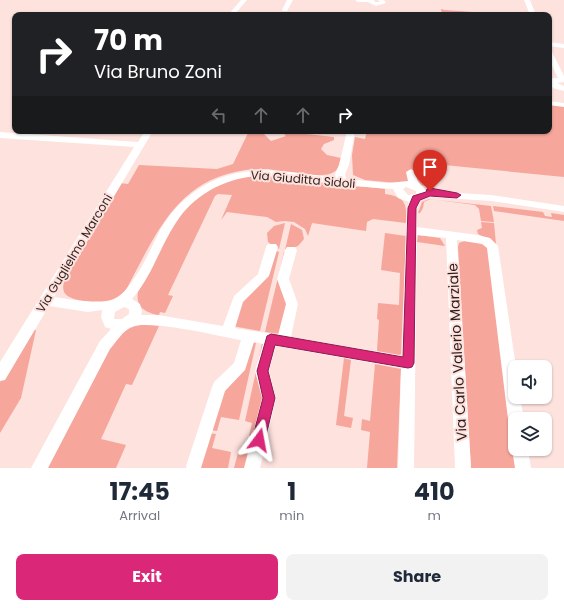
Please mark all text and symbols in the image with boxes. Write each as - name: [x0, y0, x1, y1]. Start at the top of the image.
- text: 70 m: [94, 21, 163, 60]
- icon: right: [28, 28, 80, 80]
- text: Via Bruno Zoni: [94, 59, 222, 84]
- icon: left: [208, 104, 230, 126]
- icon: ahead: [250, 104, 272, 126]
- icon: ahead: [292, 104, 314, 126]
- icon: right: [334, 104, 356, 126]
- pin: [413, 150, 447, 191]
- icon: arrive: [419, 156, 441, 178]
- street label: Via Giuditta Sidoli: [250, 166, 356, 192]
- street label: Via Guglielmo Marconi: [32, 190, 116, 315]
- street label: Via Carlo Valerio Marziale: [442, 262, 472, 442]
- map controls: [508, 360, 552, 456]
- button: sound: [508, 360, 552, 404]
- button: layers: [508, 412, 552, 456]
- position arrow: [238, 419, 280, 461]
- text: 17:45: [109, 475, 170, 508]
- text: 1: [287, 475, 296, 508]
- text: 410: [414, 475, 455, 508]
- text: Arrival: [119, 506, 160, 525]
- text: min: [279, 506, 304, 525]
- text: m: [427, 506, 441, 525]
- button: Exit: [16, 554, 278, 600]
- button: Share: [286, 554, 548, 600]

